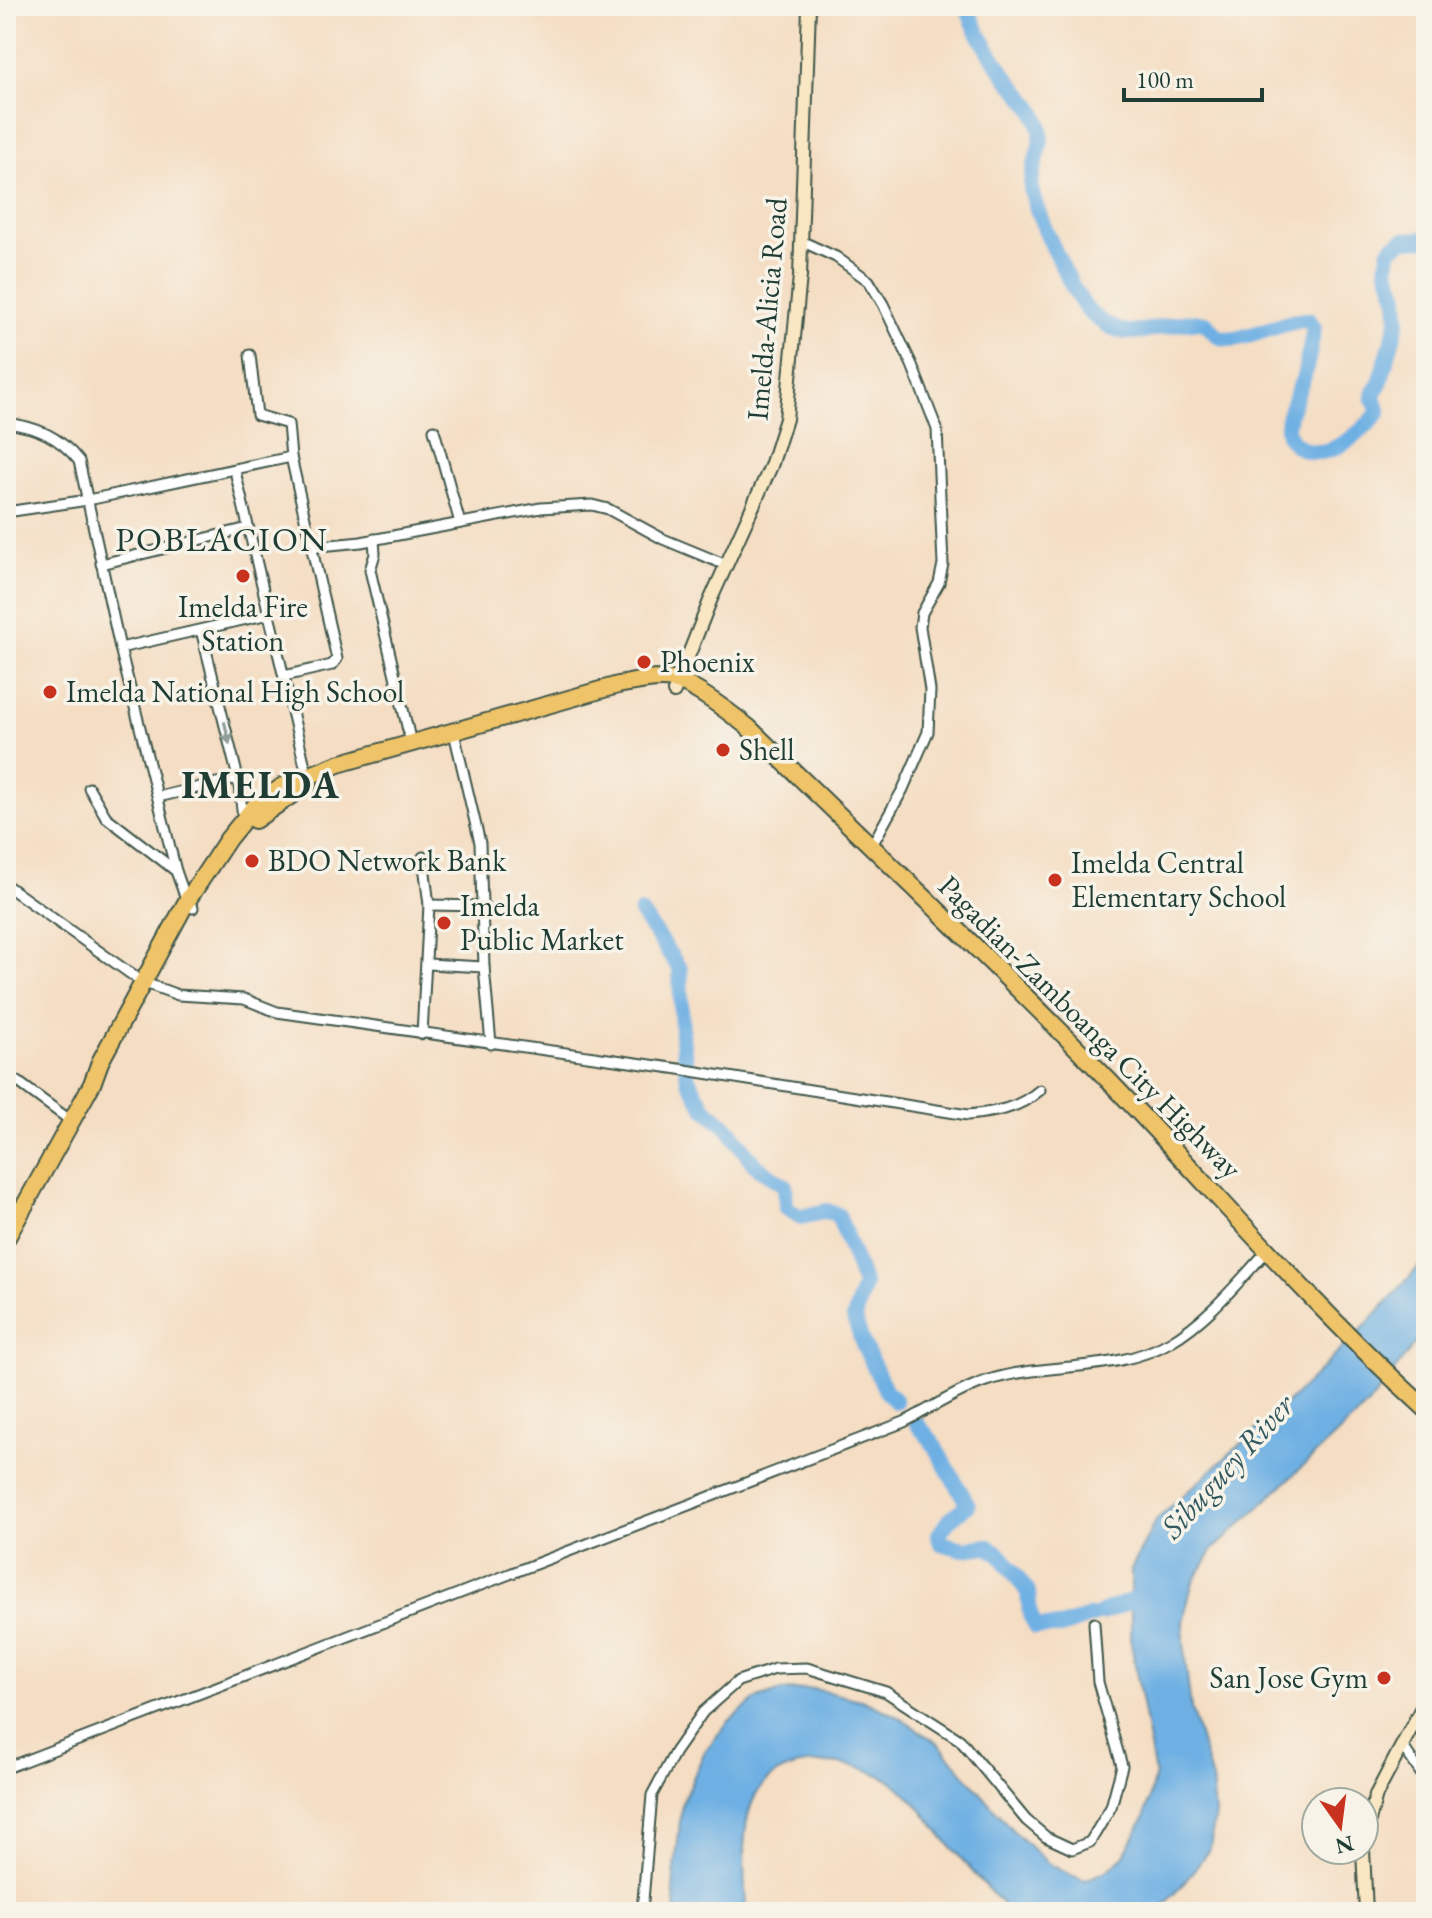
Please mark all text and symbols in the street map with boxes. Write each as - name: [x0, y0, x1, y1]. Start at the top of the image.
- scale bar: [1124, 52, 1262, 102]
- text: 100 m: [1136, 64, 1194, 95]
- street label: Imelda-Alicia Road: [737, 195, 796, 422]
- district label: POBLACION: [115, 517, 329, 561]
- marker: Imelda Fire Station: [234, 567, 252, 585]
- place label: Imelda Fire Station: [178, 587, 308, 660]
- place label: Phoenix: [660, 642, 755, 681]
- marker: Phoenix: [635, 653, 653, 671]
- place label: Imelda National High School: [66, 672, 404, 711]
- marker: Imelda National High School: [41, 683, 59, 701]
- one-way arrow: [221, 720, 234, 745]
- place label: Shell: [739, 730, 795, 769]
- marker: Shell: [714, 741, 732, 759]
- district label: IMELDA: [181, 760, 341, 809]
- place label: BDO Network Bank: [268, 841, 507, 880]
- place label: Imelda Central Elementary School: [1071, 843, 1286, 916]
- marker: BDO Network Bank: [243, 852, 261, 870]
- street label: Pagadian-Zamboanga City Highway: [930, 866, 1251, 1187]
- marker: Imelda Central Elementary School: [1046, 871, 1064, 889]
- place label: Imelda Public Market: [460, 886, 624, 959]
- marker: Imelda Public Market: [435, 914, 453, 932]
- water label: Sibuguey River: [1150, 1383, 1304, 1548]
- place label: San Jose Gym: [1209, 1658, 1368, 1697]
- marker: San Jose Gym: [1375, 1669, 1393, 1687]
- north arrow: [1300, 1786, 1380, 1866]
- text: N: [1332, 1829, 1357, 1861]

